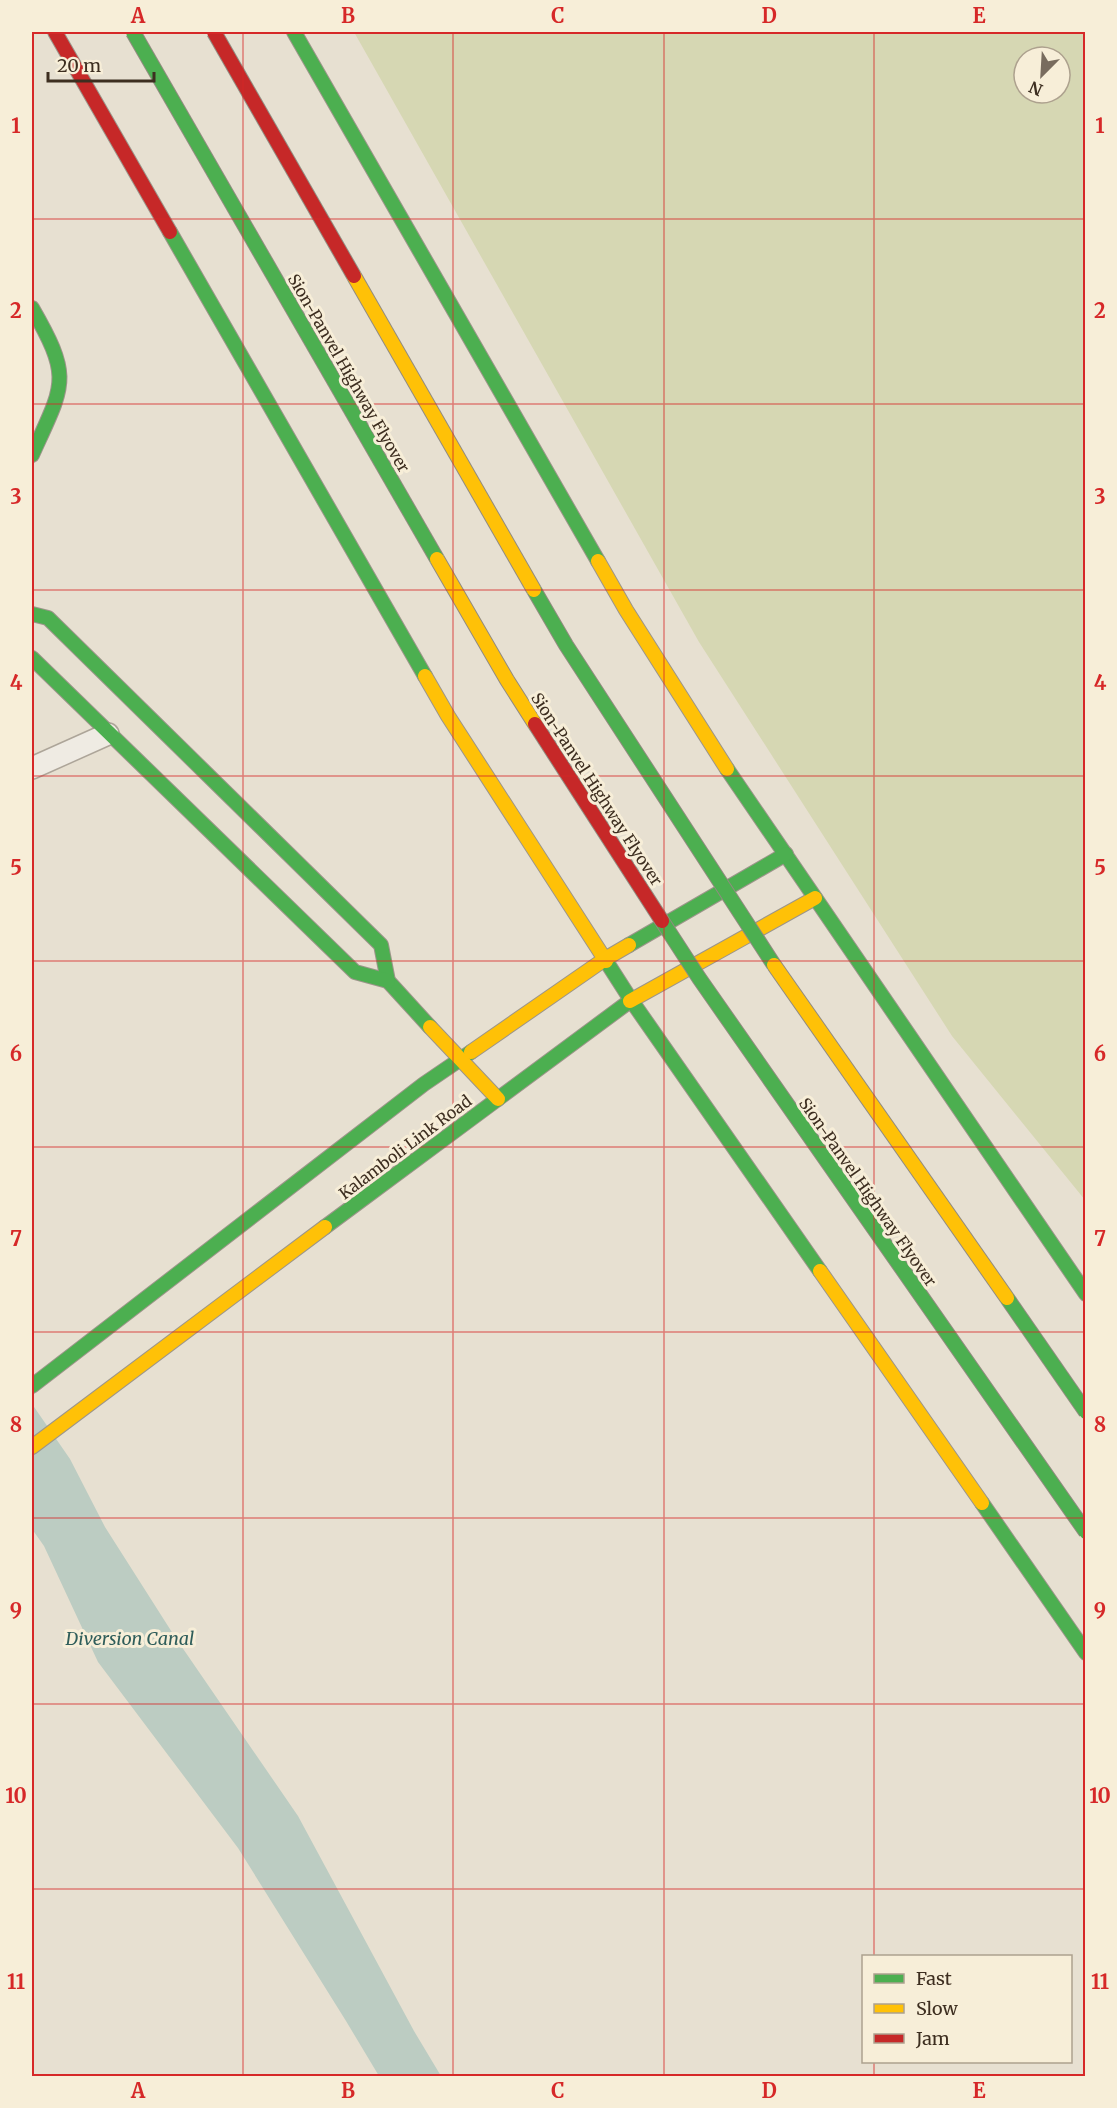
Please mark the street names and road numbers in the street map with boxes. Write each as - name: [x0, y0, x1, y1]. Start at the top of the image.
- street label: Sion-Panvel Highway Flyover: [284, 270, 414, 476]
- street label: Sion-Panvel Highway Flyover: [527, 689, 667, 889]
- street label: Kalamboli Link Road: [335, 1090, 476, 1203]
- street label: Sion-Panvel Highway Flyover: [795, 1094, 941, 1290]

